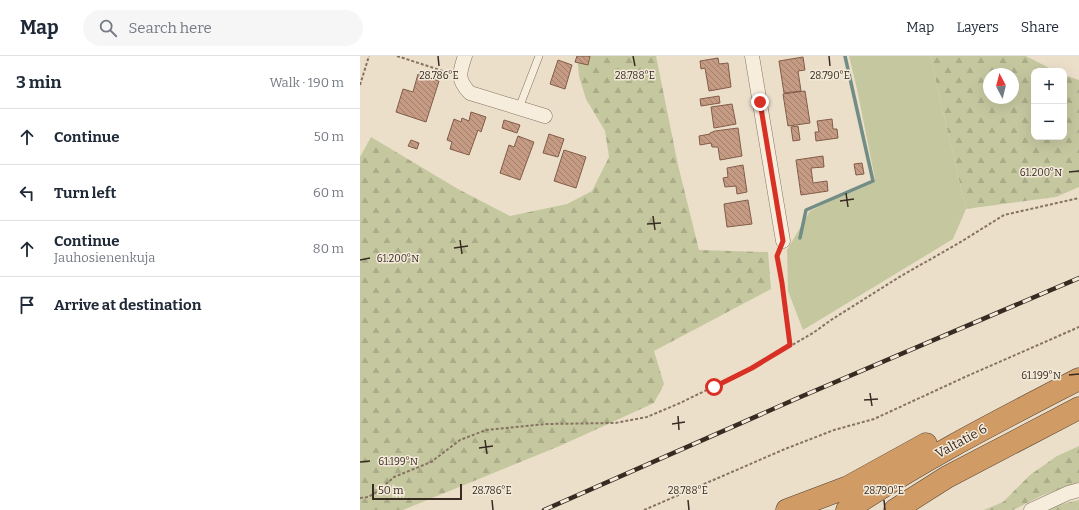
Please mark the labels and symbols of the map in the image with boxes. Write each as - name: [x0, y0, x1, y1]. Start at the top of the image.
- north arrow: [983, 68, 1019, 104]
- text: 28.786°E: [419, 70, 459, 82]
- text: 28.788°E: [615, 70, 655, 82]
- text: 28.790°E: [810, 70, 850, 82]
- route end: [751, 93, 769, 111]
- text: 61.200°N: [1020, 167, 1062, 179]
- text: 61.200°N: [377, 253, 419, 265]
- text: 61.199°N: [1021, 370, 1061, 382]
- route start: [705, 378, 723, 396]
- street label: Valtatie 6: [933, 421, 990, 461]
- text: 61.199°N: [378, 456, 418, 468]
- scale bar: [372, 482, 462, 501]
- text: 28.786°E: [472, 485, 512, 497]
- text: 28.788°E: [668, 485, 708, 497]
- text: 28.790°E: [864, 485, 904, 497]

